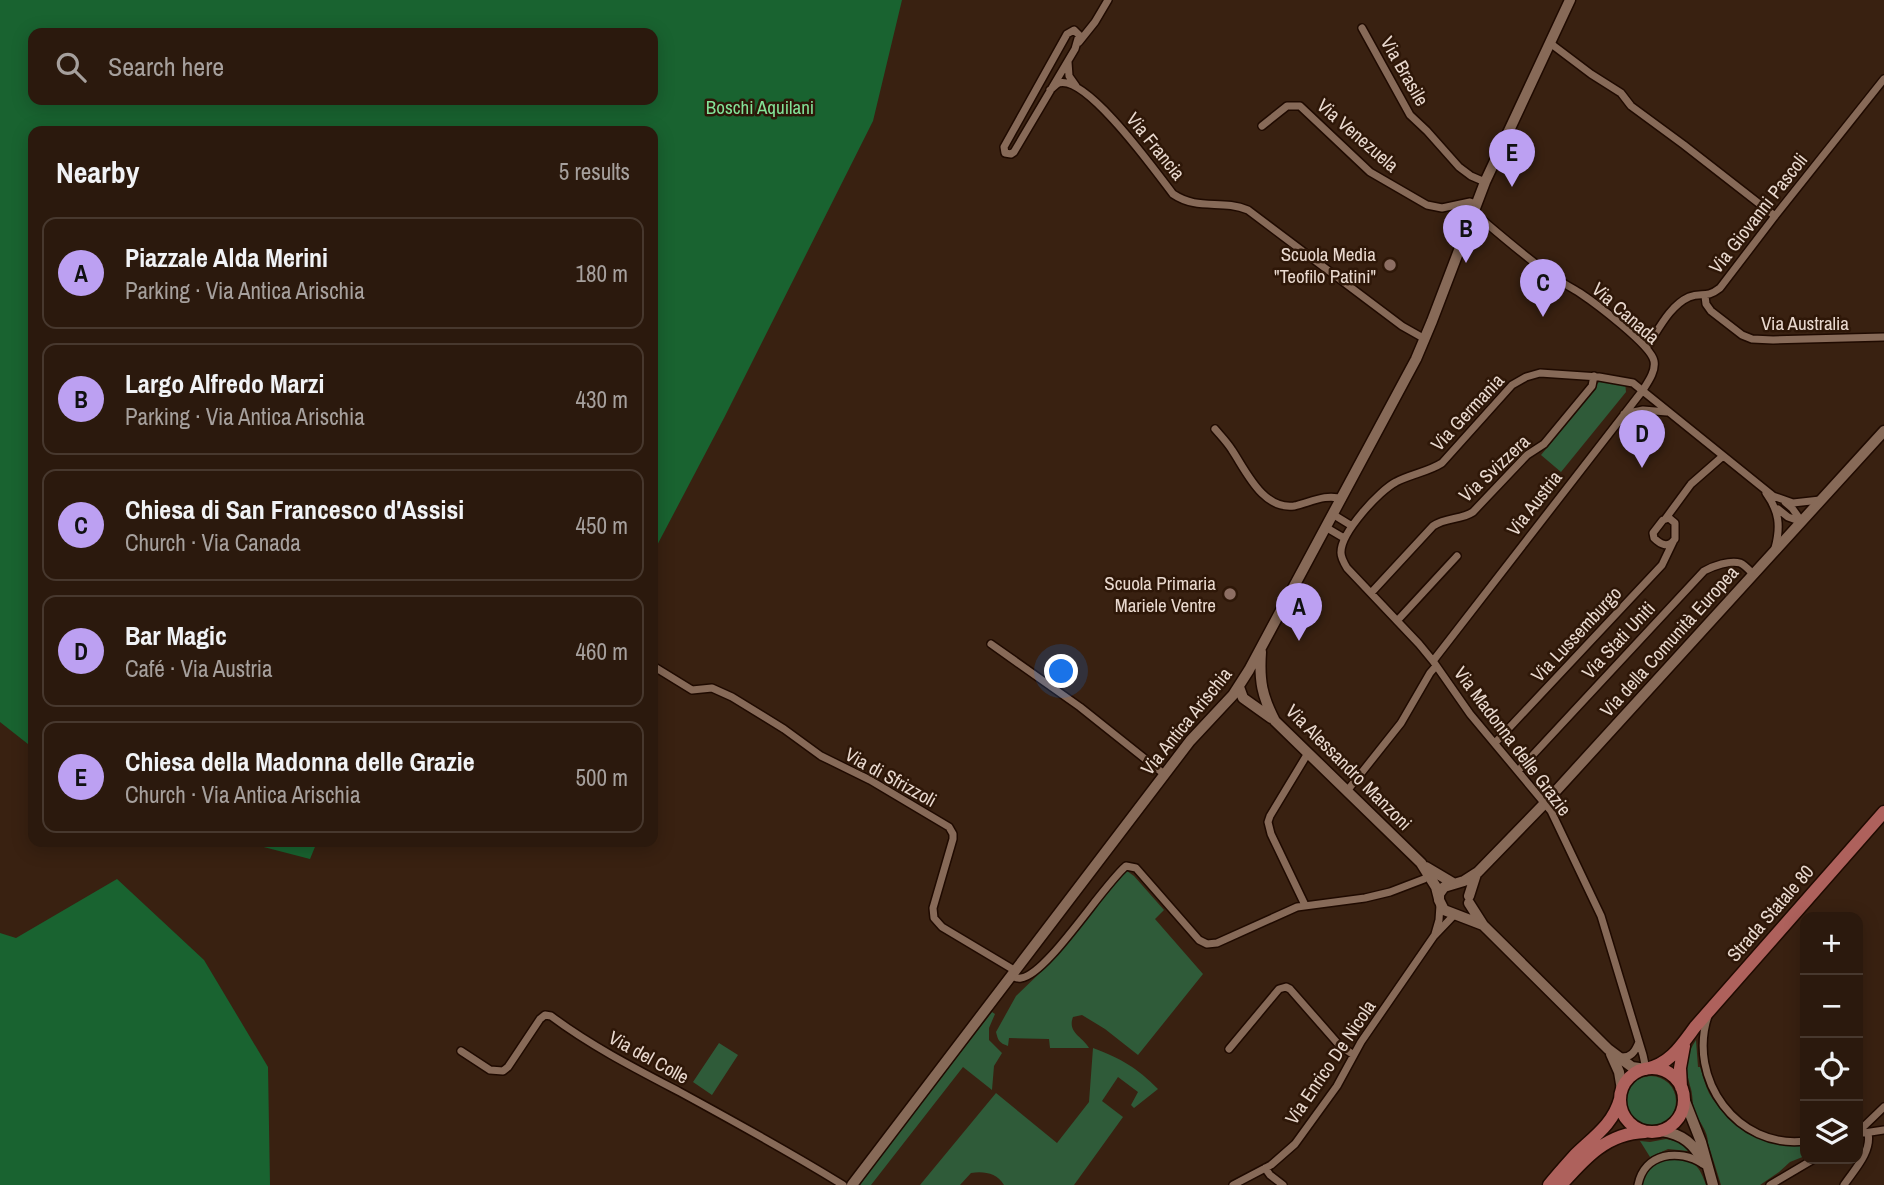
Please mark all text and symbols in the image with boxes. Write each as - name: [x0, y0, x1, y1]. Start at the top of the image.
- search box: [28, 28, 658, 105]
- street label: Via Brasile: [1375, 32, 1435, 110]
- icon: search: [52, 48, 90, 86]
- text: Search here: [108, 49, 224, 84]
- street label: Via Venezuela: [1312, 92, 1405, 178]
- park label: Boschi Aquilani: [706, 94, 814, 120]
- street label: Via Francia: [1121, 107, 1192, 186]
- pin: E: [1489, 129, 1535, 187]
- street label: Via Giovanni Pascoli: [1703, 147, 1813, 279]
- text: Nearby: [56, 152, 139, 192]
- text: 5 results: [559, 156, 630, 187]
- pin: B: [1443, 205, 1489, 263]
- text: Piazzale Alda Merini: [125, 240, 328, 275]
- place label: Scuola Media "Teofilo Patini": [1274, 241, 1376, 289]
- marker: Scuola Media "Teofilo Patini": [1382, 257, 1398, 273]
- text: A: [74, 258, 88, 289]
- text: 180 m: [576, 258, 628, 289]
- pin: C: [1520, 259, 1566, 317]
- text: Parking · Via Antica Arischia: [125, 275, 365, 306]
- street label: Via Canada: [1587, 276, 1666, 350]
- street label: Via Australia: [1761, 310, 1849, 336]
- text: Largo Alfredo Marzi: [125, 366, 324, 401]
- street label: Via Germania: [1425, 368, 1510, 456]
- text: B: [74, 384, 88, 415]
- text: 430 m: [576, 384, 628, 415]
- text: Parking · Via Antica Arischia: [125, 401, 365, 432]
- pin: D: [1619, 410, 1665, 468]
- street label: Via Svizzera: [1453, 428, 1535, 508]
- street label: Via Austria: [1500, 465, 1568, 541]
- text: Chiesa di San Francesco d'Assisi: [125, 492, 464, 527]
- text: C: [74, 510, 88, 541]
- text: 450 m: [576, 510, 628, 541]
- text: Church · Via Canada: [125, 527, 301, 558]
- street label: Via della Comunità Europea: [1594, 559, 1744, 722]
- place label: Scuola Primaria Mariele Ventre: [1104, 570, 1216, 618]
- street label: Via Lussemburgo: [1525, 581, 1627, 687]
- pin: A: [1276, 583, 1322, 641]
- marker: Scuola Primaria Mariele Ventre: [1222, 586, 1238, 602]
- street label: Via Stati Uniti: [1576, 596, 1660, 684]
- text: Bar Magic: [125, 618, 227, 653]
- text: D: [74, 636, 88, 667]
- text: 460 m: [576, 636, 628, 667]
- text: Café · Via Austria: [125, 653, 273, 684]
- your location: [1044, 654, 1078, 688]
- street label: Via Antica Arischia: [1135, 661, 1238, 780]
- street label: Via Madonna delle Grazie: [1448, 661, 1578, 821]
- street label: Via Alessandro Manzoni: [1280, 698, 1418, 836]
- street label: Via di Sfrizzoli: [841, 741, 941, 813]
- text: Chiesa della Madonna delle Grazie: [125, 744, 475, 779]
- text: E: [75, 762, 87, 793]
- text: 500 m: [576, 762, 628, 793]
- text: Church · Via Antica Arischia: [125, 779, 361, 810]
- street label: Strada Statale 80: [1721, 859, 1819, 967]
- map controls: [1800, 912, 1863, 1164]
- button: +: [1800, 912, 1863, 975]
- button: −: [1800, 975, 1863, 1038]
- street label: Via Enrico De Nicola: [1279, 994, 1382, 1129]
- street label: Via del Colle: [604, 1024, 694, 1090]
- button: locate: [1800, 1038, 1863, 1101]
- button: layers: [1800, 1101, 1863, 1164]

